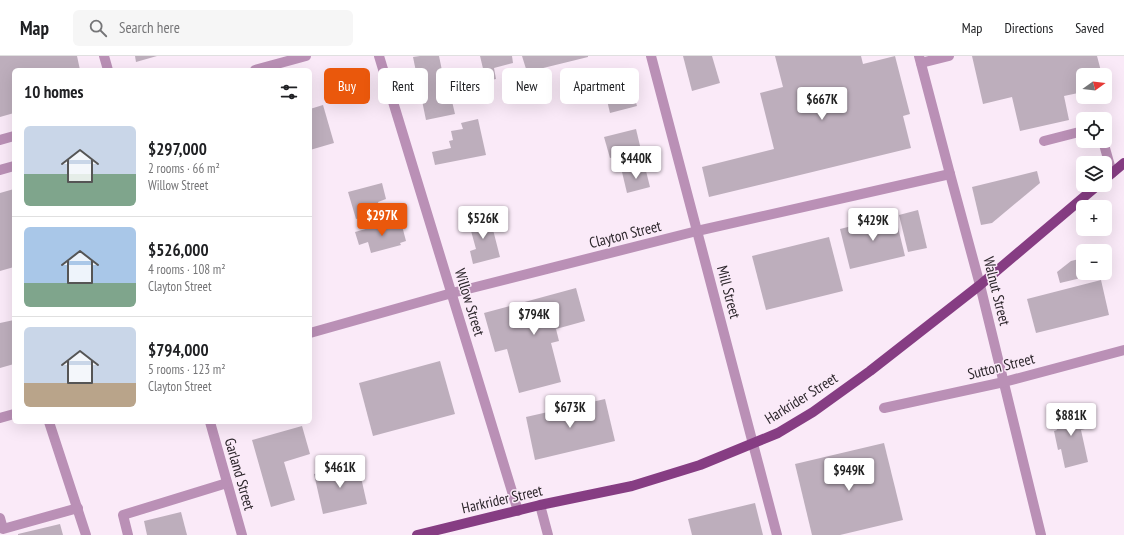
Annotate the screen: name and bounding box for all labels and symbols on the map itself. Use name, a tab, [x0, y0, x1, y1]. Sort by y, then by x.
north arrow	[1076, 68, 1112, 104]
pin: $667K	[794, 87, 850, 121]
pin: $440K	[608, 146, 664, 180]
pin: $297K	[354, 203, 410, 237]
pin: $526K	[455, 206, 511, 240]
pin: $429K	[845, 208, 901, 242]
street label: Clayton Street	[587, 216, 663, 252]
street label: Walnut Street	[979, 254, 1015, 328]
street label: Mill Street	[713, 263, 745, 321]
street label: Willow Street	[451, 266, 489, 338]
pin: $794K	[506, 302, 562, 336]
street label: Sutton Street	[966, 349, 1036, 383]
street label: Harkrider Street	[761, 368, 841, 428]
pin: $673K	[542, 395, 598, 429]
pin: $881K	[1043, 403, 1099, 437]
street label: Garland Street	[221, 436, 259, 512]
pin: $461K	[312, 455, 368, 489]
pin: $949K	[821, 458, 877, 492]
street label: Harkrider Street	[460, 480, 544, 518]

